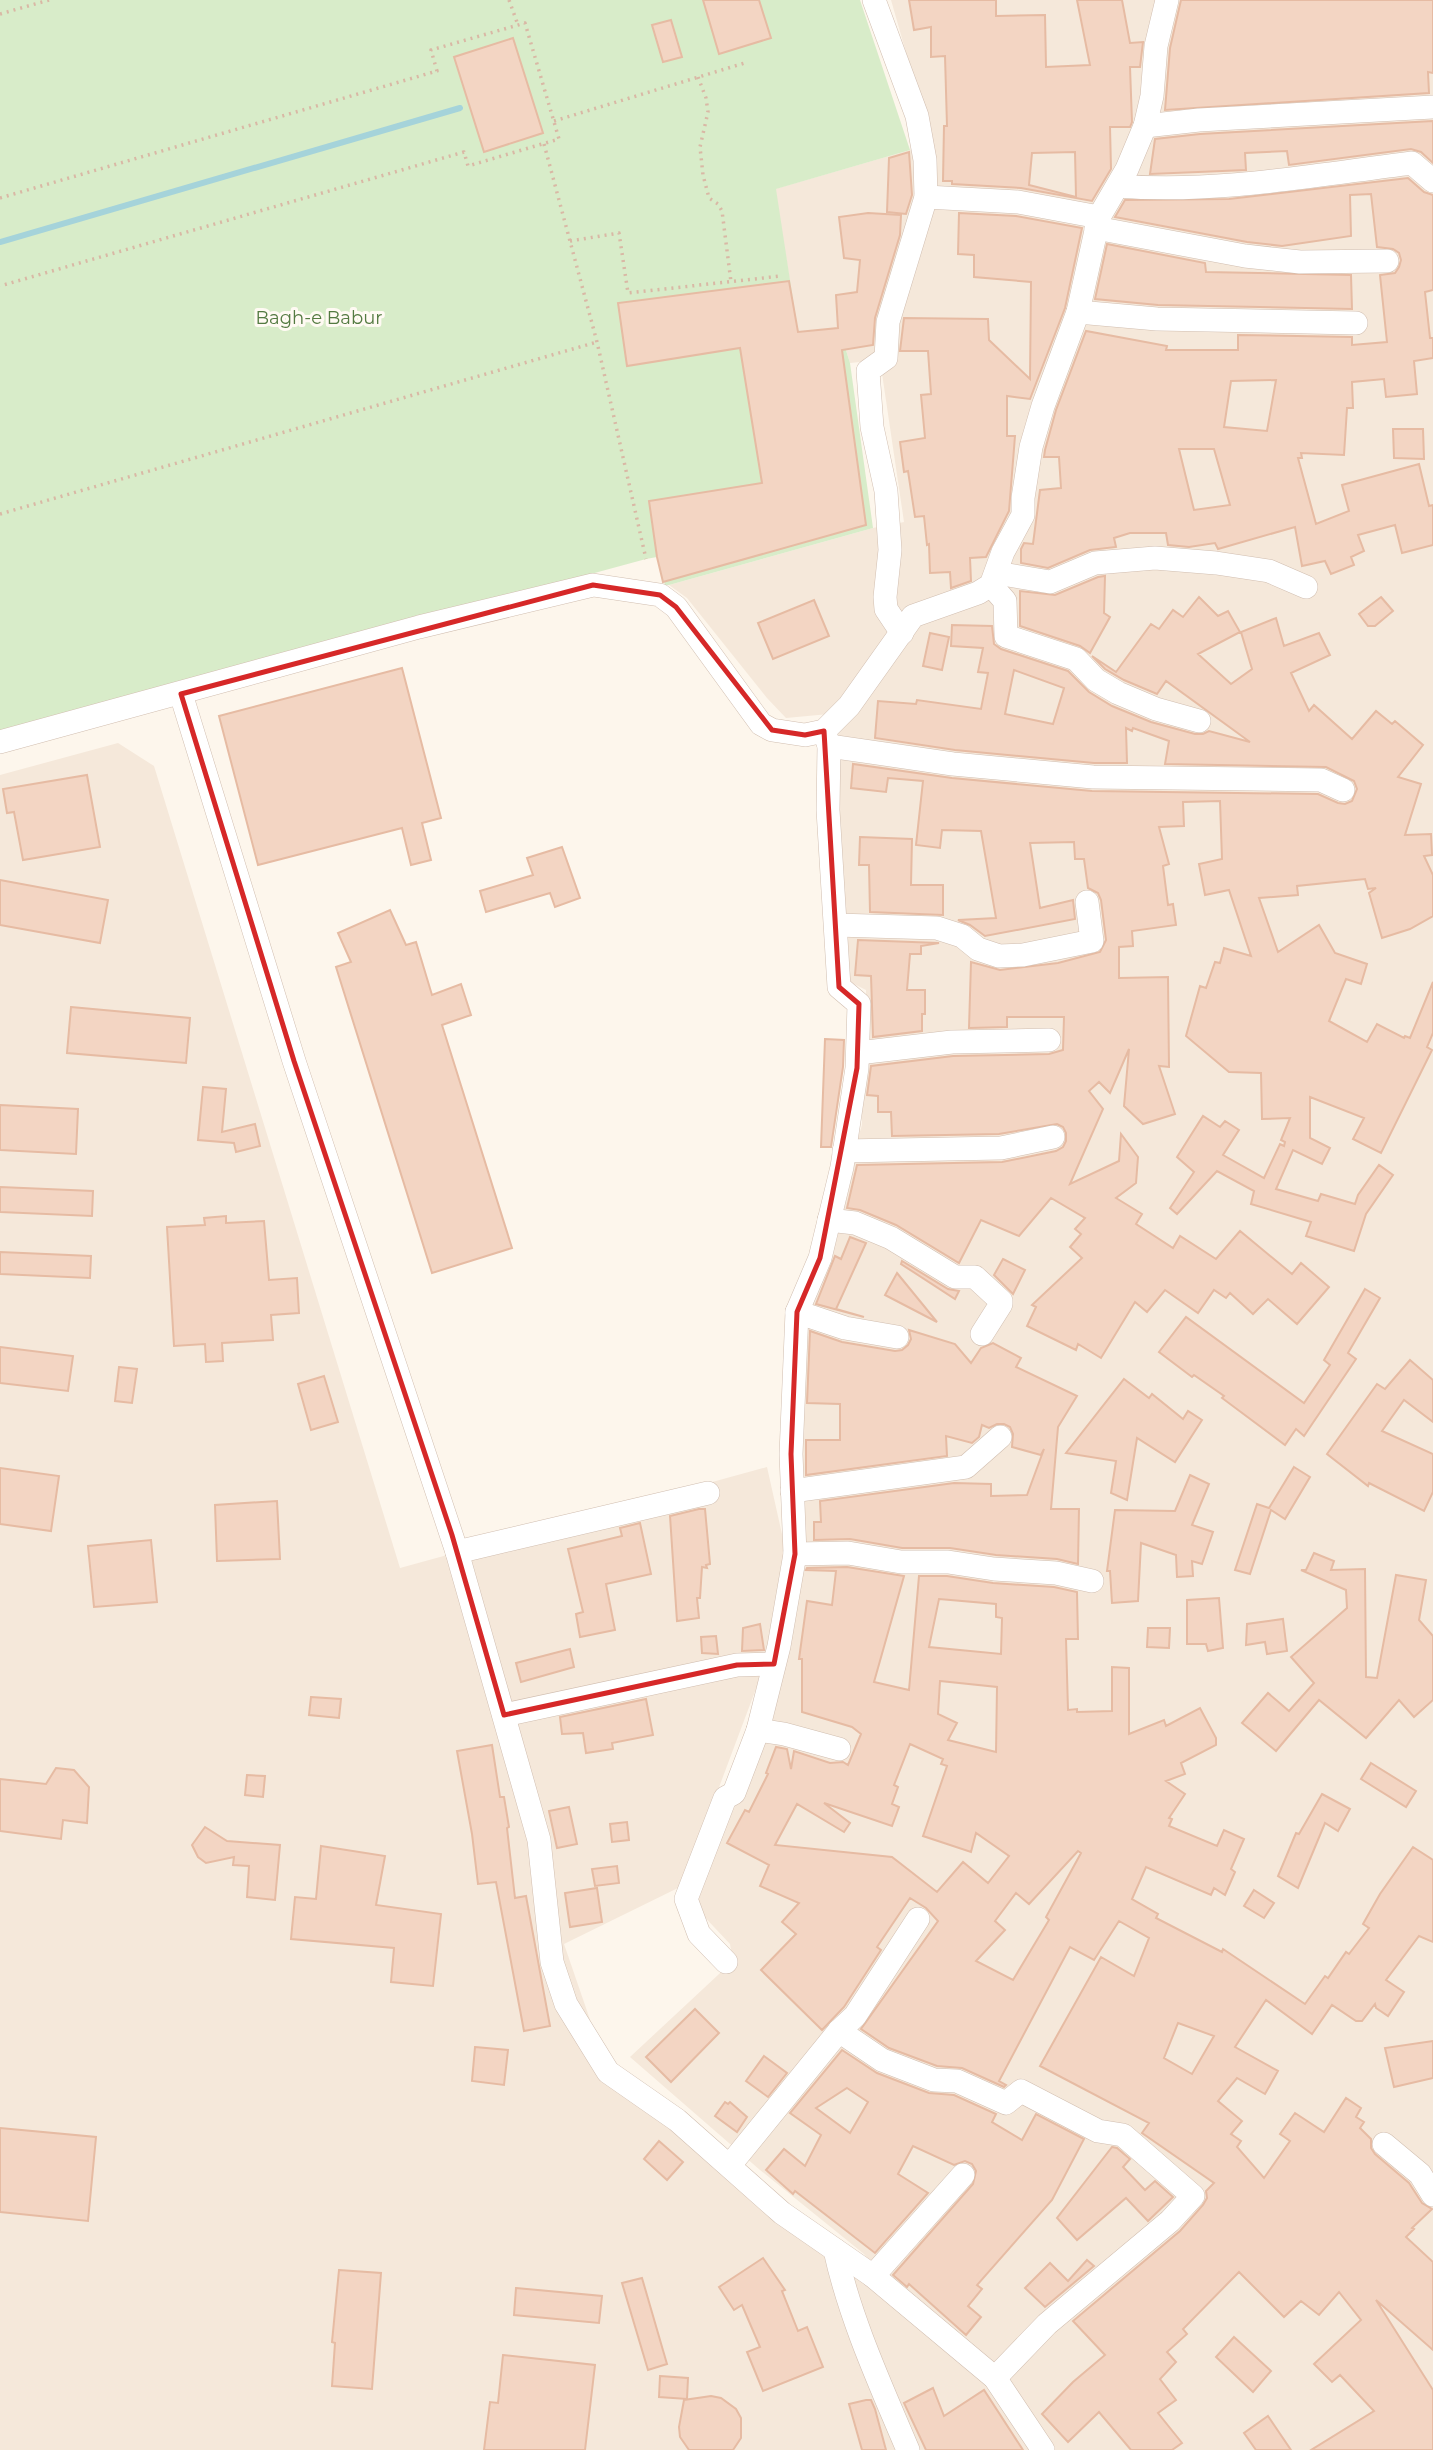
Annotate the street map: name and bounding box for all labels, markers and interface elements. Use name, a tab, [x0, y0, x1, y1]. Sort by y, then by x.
park label: Bagh-e Babur	[255, 307, 383, 329]

